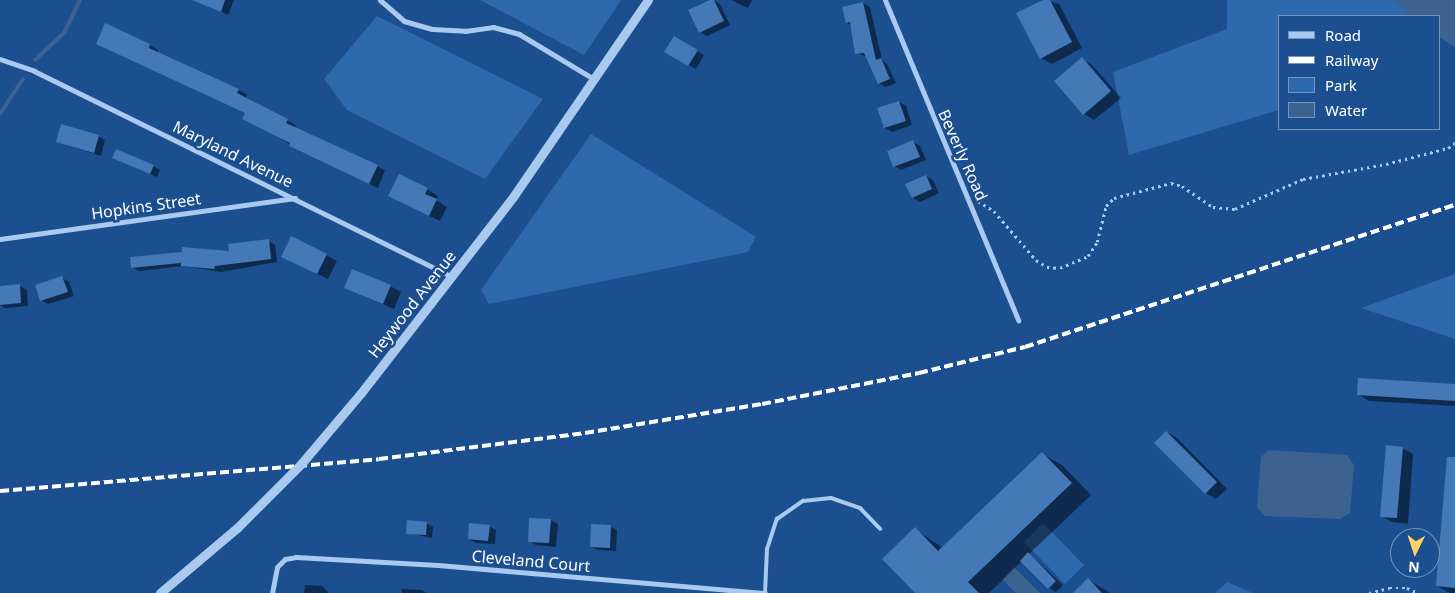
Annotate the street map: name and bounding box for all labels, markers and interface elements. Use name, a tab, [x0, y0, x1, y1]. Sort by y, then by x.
legend	[1278, 15, 1440, 130]
text: Road	[1325, 25, 1361, 45]
text: Railway	[1325, 50, 1378, 70]
text: Park	[1325, 75, 1357, 95]
text: Water	[1325, 100, 1367, 120]
street label: Beverly Road	[934, 106, 992, 204]
street label: Maryland Avenue	[170, 117, 296, 191]
street label: Hopkins Street	[90, 189, 202, 223]
street label: Heywood Avenue	[364, 247, 460, 361]
north arrow	[1390, 528, 1440, 578]
street label: Cleveland Court	[471, 546, 591, 576]
text: N	[1408, 558, 1420, 577]

